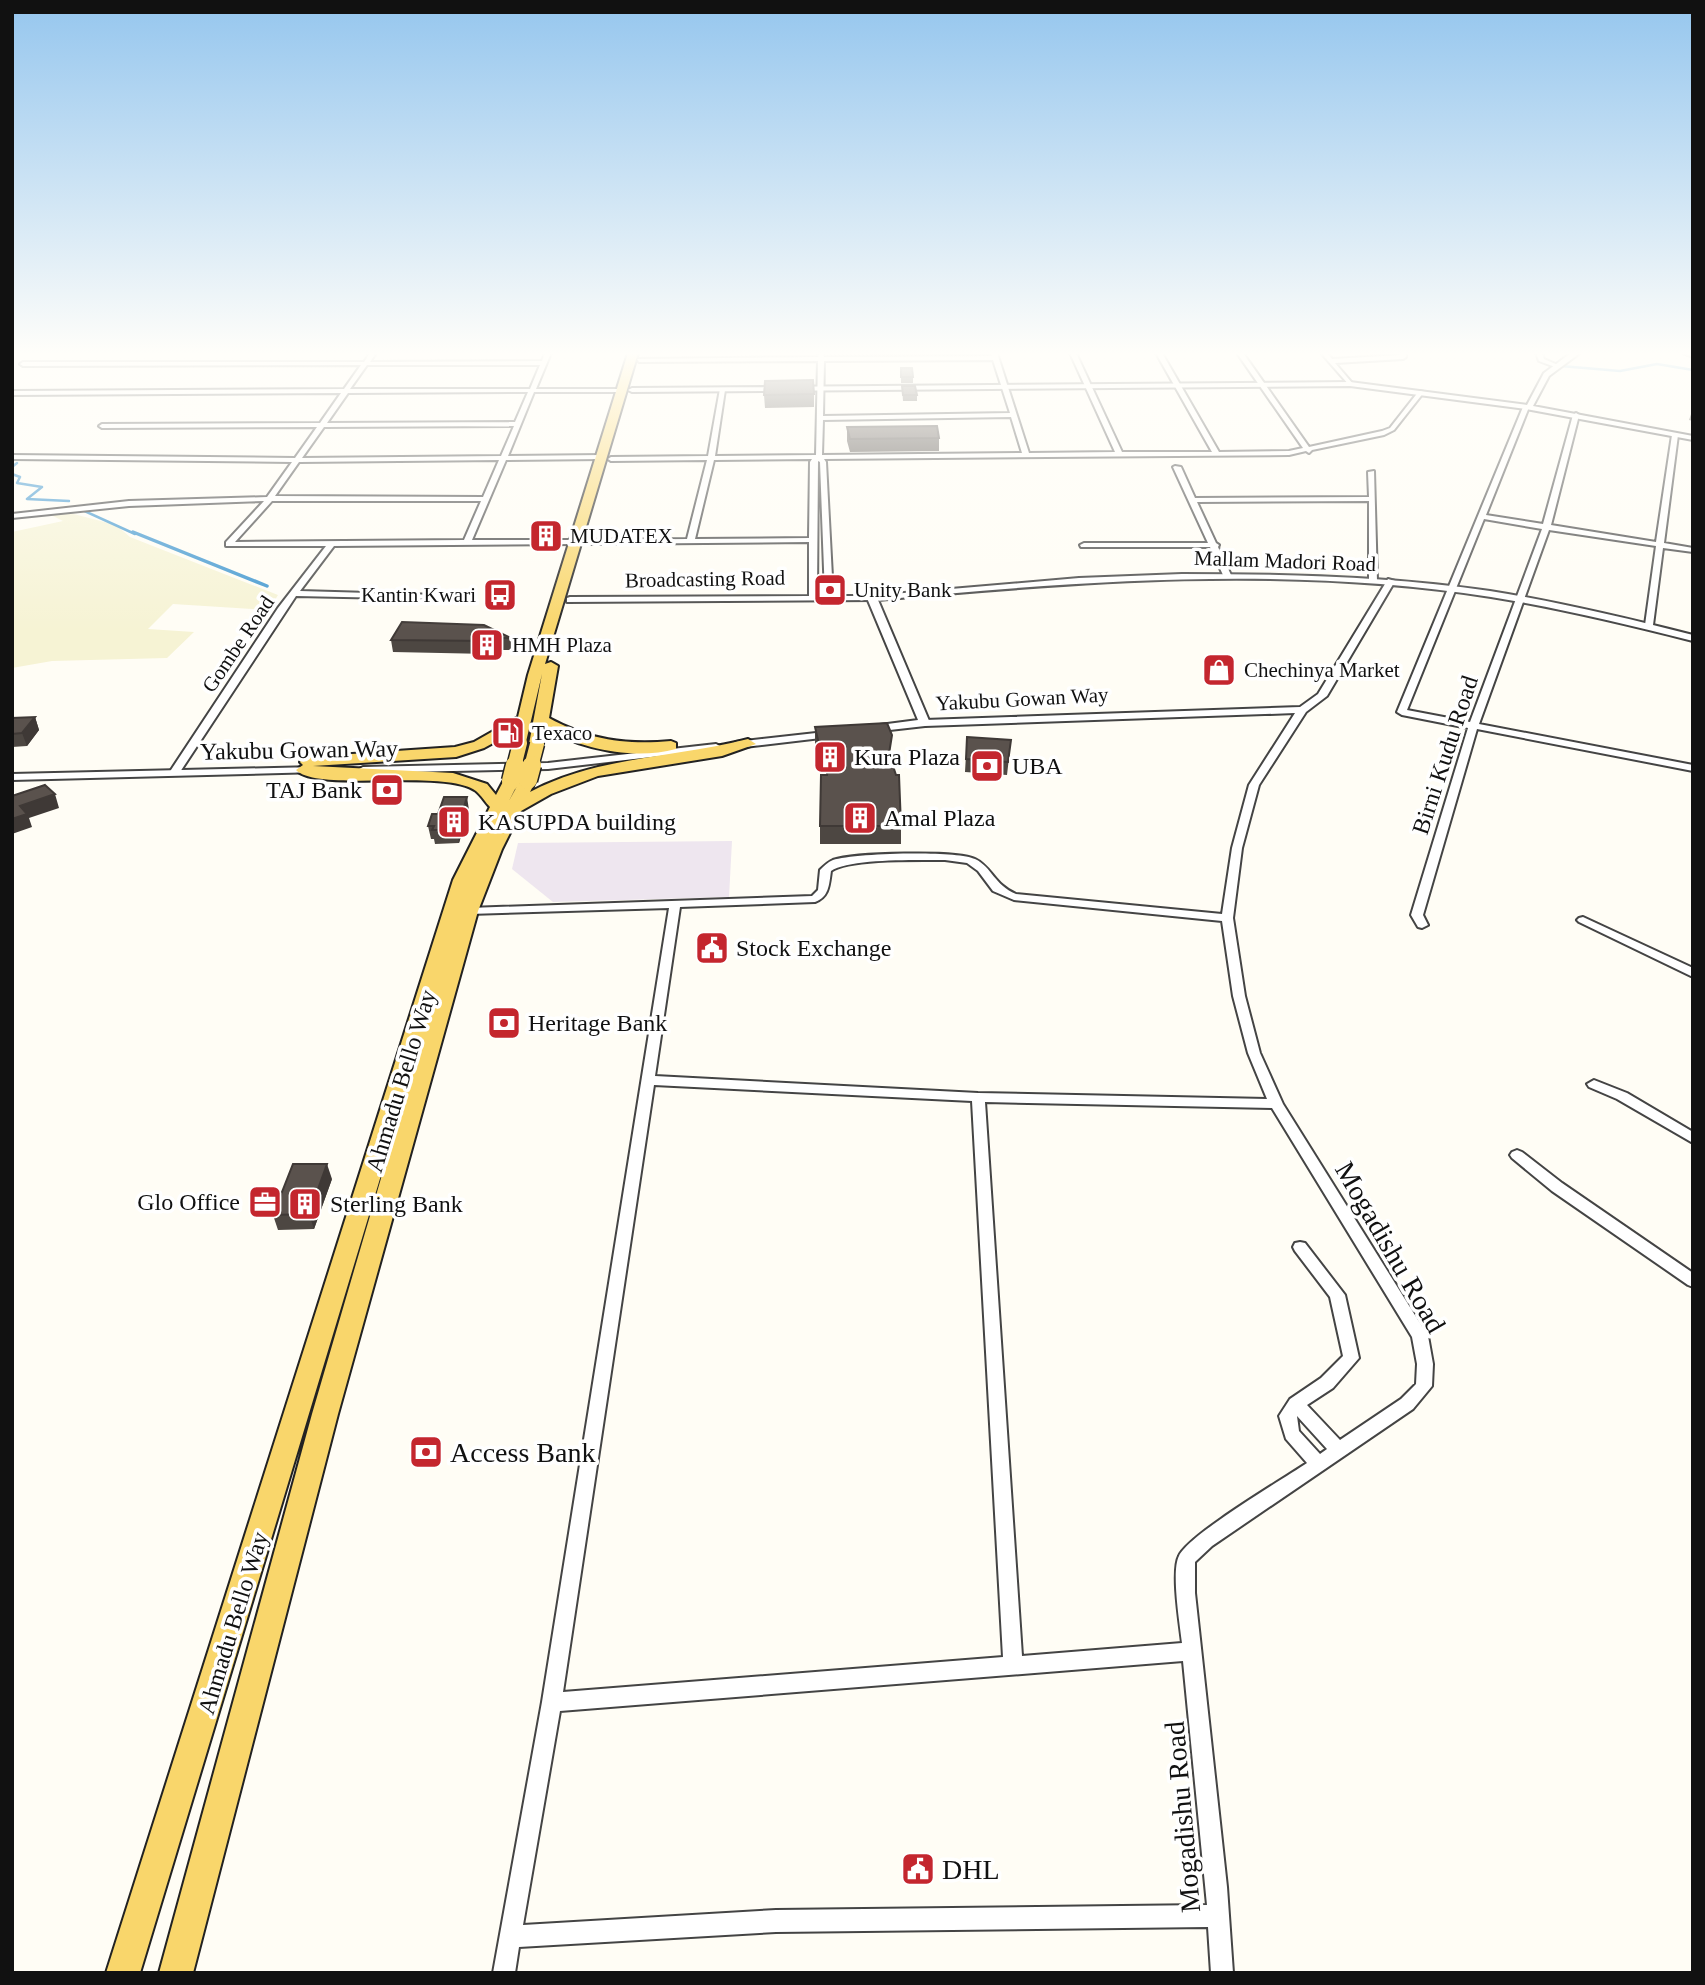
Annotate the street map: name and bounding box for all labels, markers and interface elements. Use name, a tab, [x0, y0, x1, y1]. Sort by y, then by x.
building icon: MUDATEX	[527, 517, 565, 555]
place label: MUDATEX	[570, 524, 673, 548]
street label: Mallam Madori Road	[1194, 546, 1377, 576]
street label: Broadcasting Road	[625, 566, 786, 592]
bank icon: Unity Bank	[811, 571, 849, 609]
bus stop icon: Kantin Kwari	[481, 576, 519, 614]
place label: Unity Bank	[854, 578, 952, 602]
place label: Kantin Kwari	[361, 583, 476, 607]
street label: Gombe Road	[197, 591, 279, 697]
building icon: HMH Plaza	[468, 626, 506, 664]
place label: HMH Plaza	[512, 633, 612, 657]
shop icon: Chechinya Market	[1200, 651, 1238, 689]
place label: Chechinya Market	[1244, 658, 1400, 682]
street label: Birni Kudu Road	[1407, 672, 1483, 838]
street label: Yakubu Gowan Way	[935, 682, 1110, 716]
fuel station icon: Texaco	[489, 714, 527, 752]
place label: Texaco	[532, 721, 592, 745]
street label: Yakubu Gowan Way	[200, 735, 398, 765]
building icon: Kura Plaza	[811, 738, 849, 776]
place label: Kura Plaza	[854, 744, 960, 770]
bank icon: UBA	[968, 747, 1006, 785]
place label: UBA	[1012, 753, 1063, 779]
bank icon: TAJ Bank	[368, 771, 406, 809]
place label: TAJ Bank	[266, 777, 362, 803]
building icon: Amal Plaza	[841, 799, 879, 837]
building icon: KASUPDA building	[435, 803, 473, 841]
place label: Amal Plaza	[884, 805, 996, 831]
place label: KASUPDA building	[478, 809, 676, 835]
public building icon: Stock Exchange	[693, 929, 731, 967]
place label: Stock Exchange	[736, 935, 891, 961]
street label: Ahmadu Bello Way	[361, 987, 441, 1175]
bank icon: Heritage Bank	[485, 1004, 523, 1042]
place label: Heritage Bank	[528, 1010, 667, 1036]
street label: Mogadishu Road	[1329, 1156, 1452, 1338]
office icon: Glo Office	[246, 1183, 284, 1221]
building icon: Sterling Bank	[286, 1185, 324, 1223]
place label: Glo Office	[137, 1189, 240, 1215]
place label: Sterling Bank	[330, 1191, 463, 1217]
bank icon: Access Bank	[407, 1433, 445, 1471]
place label: Access Bank	[450, 1437, 595, 1468]
street label: Ahmadu Bello Way	[193, 1529, 273, 1717]
street label: Mogadishu Road	[1159, 1720, 1206, 1914]
public building icon: DHL	[899, 1850, 937, 1888]
place label: DHL	[942, 1854, 1000, 1885]

